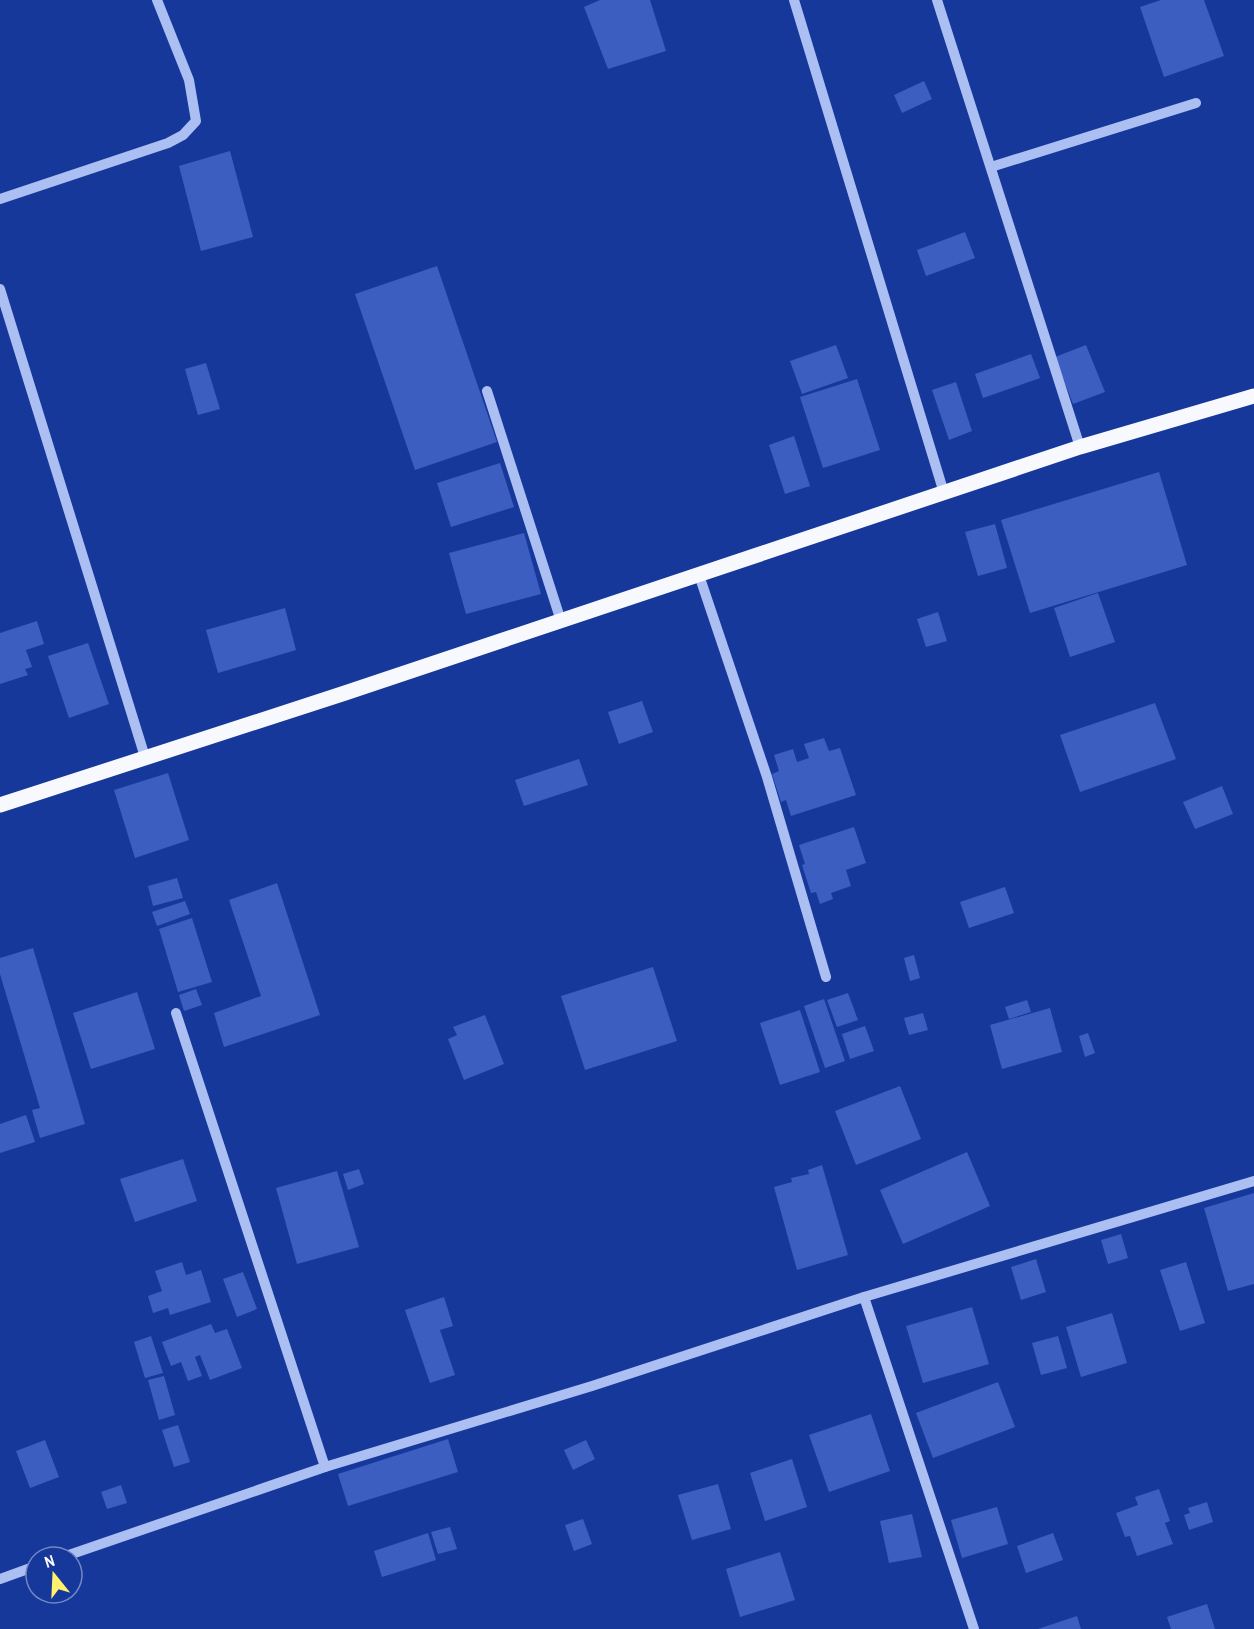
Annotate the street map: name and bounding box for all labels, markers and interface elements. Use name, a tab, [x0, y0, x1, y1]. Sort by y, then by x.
north arrow	[24, 1545, 84, 1605]
text: N	[41, 1549, 57, 1573]

